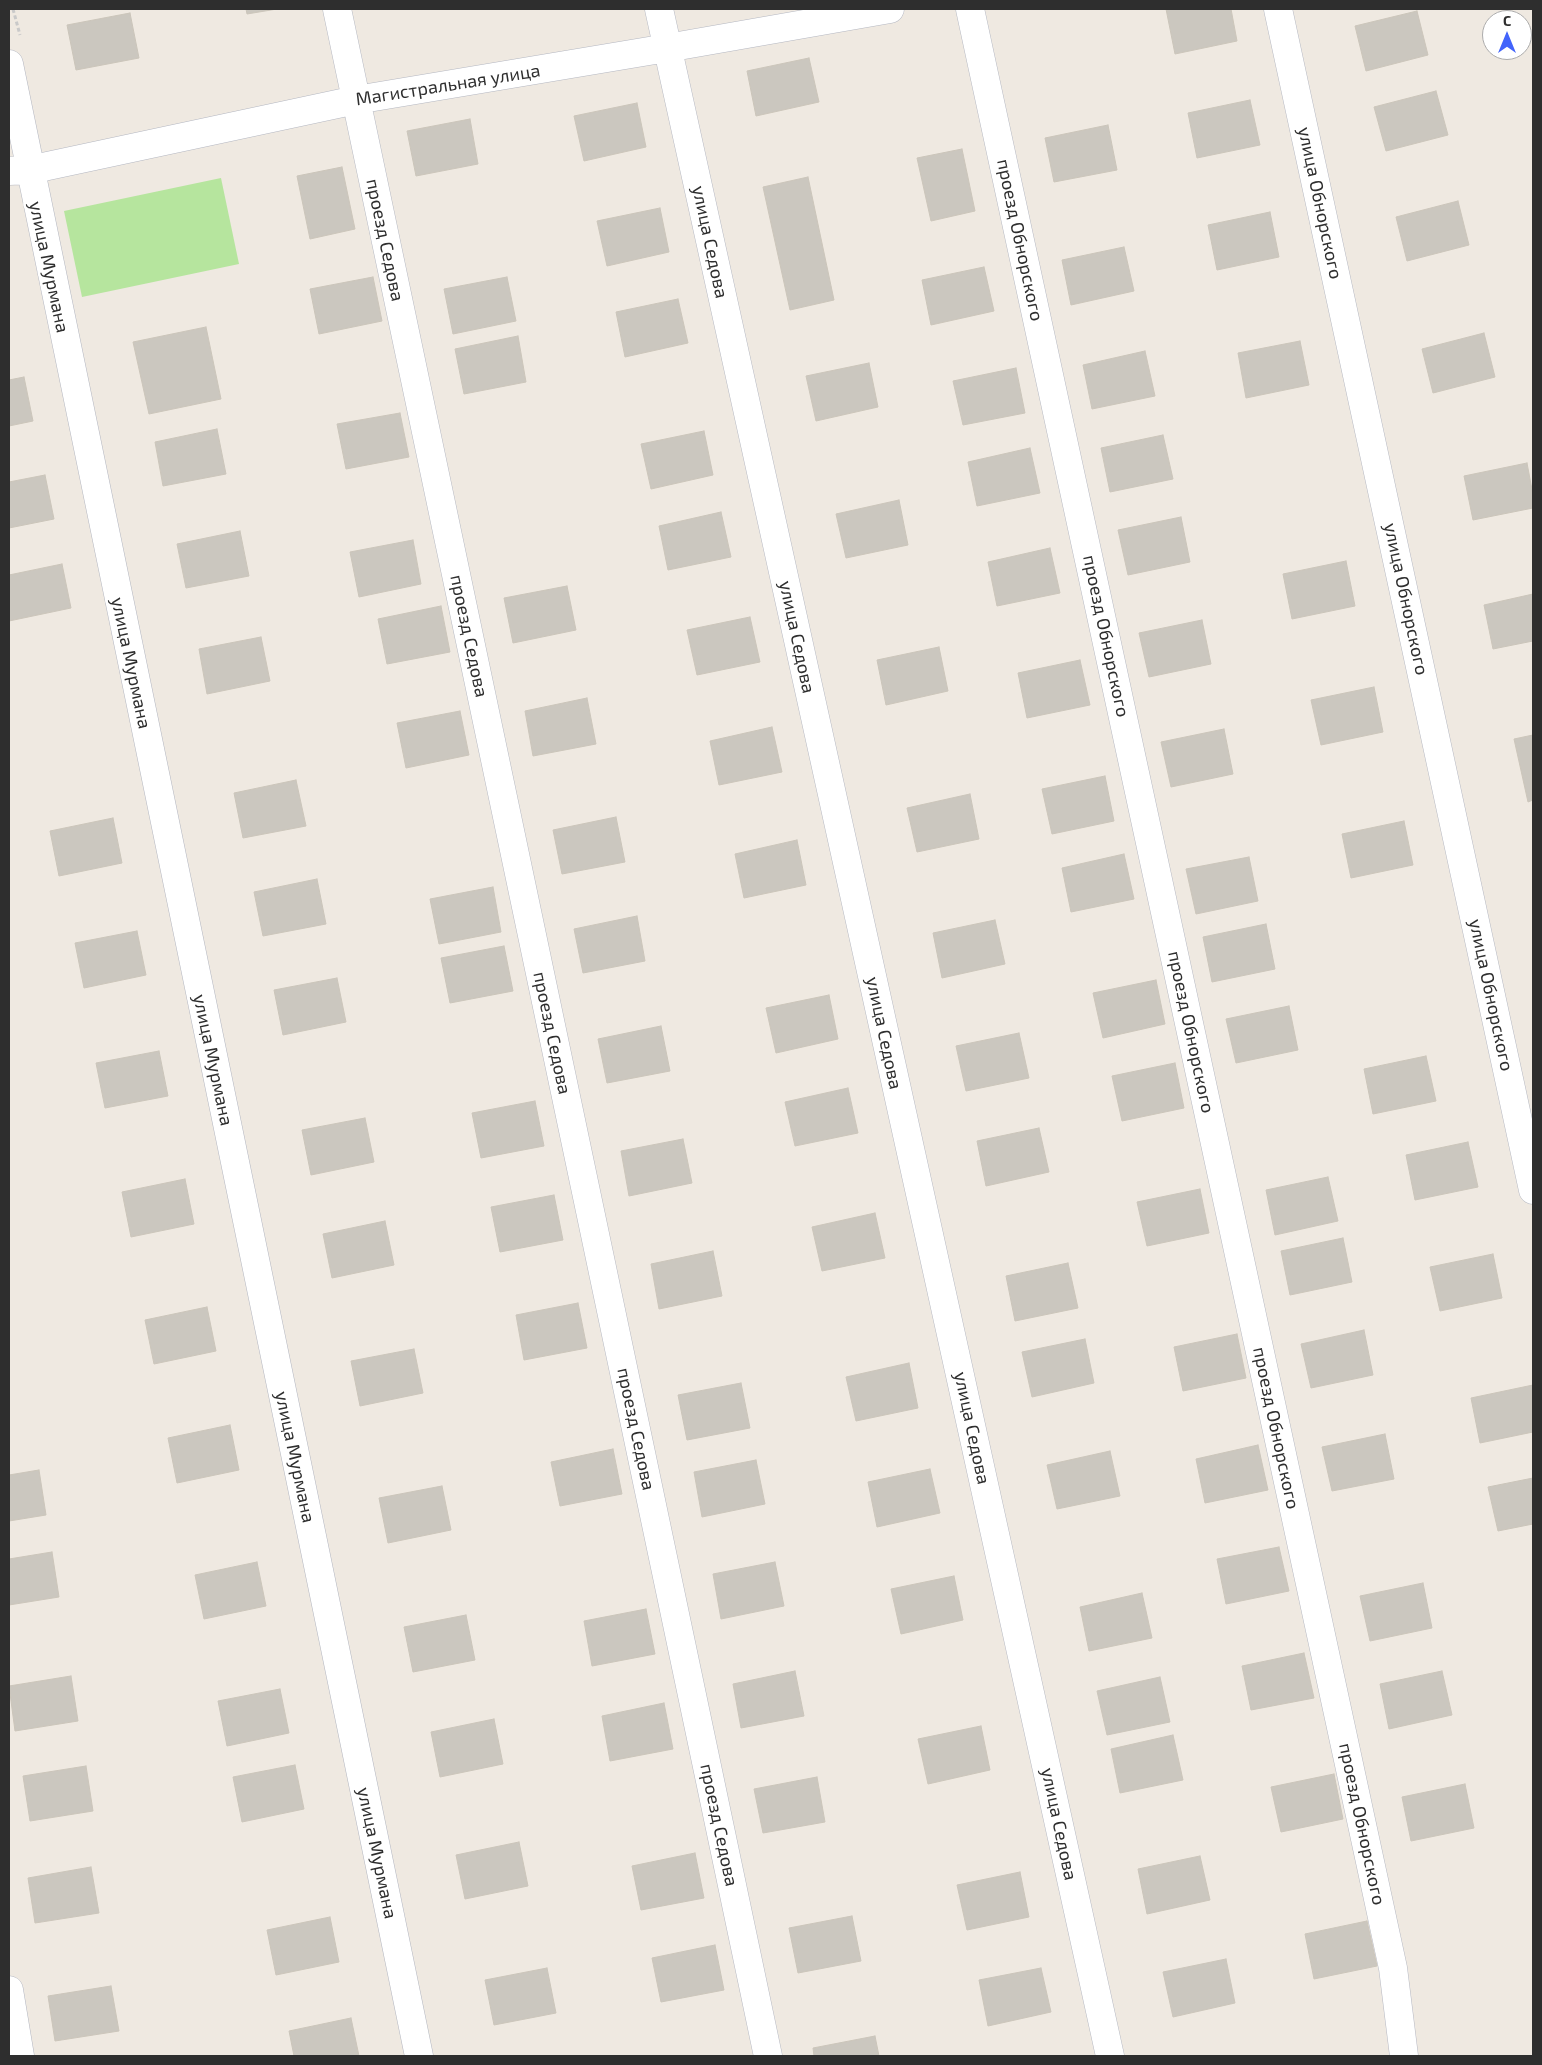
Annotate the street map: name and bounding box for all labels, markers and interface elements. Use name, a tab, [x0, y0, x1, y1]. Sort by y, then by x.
north arrow	[1482, 10, 1532, 60]
text: С	[1503, 12, 1511, 29]
street label: Магистральная улица	[354, 60, 542, 110]
street label: улица Обнорского	[1293, 125, 1347, 281]
street label: проезд Обнорского	[992, 157, 1048, 323]
street label: проезд Седова	[361, 177, 409, 303]
street label: улица Седова	[688, 184, 732, 300]
street label: улица Мурмана	[25, 199, 73, 335]
street label: улица Обнорского	[1379, 521, 1433, 677]
street label: проезд Обнорского	[1078, 553, 1134, 719]
street label: проезд Седова	[445, 573, 493, 699]
street label: улица Седова	[775, 579, 819, 695]
street label: улица Мурмана	[107, 595, 155, 731]
street label: улица Обнорского	[1464, 917, 1518, 1073]
street label: проезд Обнорского	[1163, 949, 1219, 1115]
street label: проезд Седова	[528, 970, 576, 1096]
street label: улица Седова	[862, 975, 906, 1091]
street label: улица Мурмана	[189, 992, 237, 1128]
street label: проезд Обнорского	[1248, 1345, 1304, 1511]
street label: проезд Седова	[612, 1366, 660, 1492]
street label: улица Седова	[950, 1370, 994, 1486]
street label: улица Мурмана	[271, 1389, 319, 1525]
street label: проезд Обнорского	[1334, 1741, 1390, 1907]
street label: проезд Седова	[695, 1762, 743, 1888]
street label: улица Седова	[1037, 1766, 1081, 1882]
street label: улица Мурмана	[353, 1785, 401, 1921]

